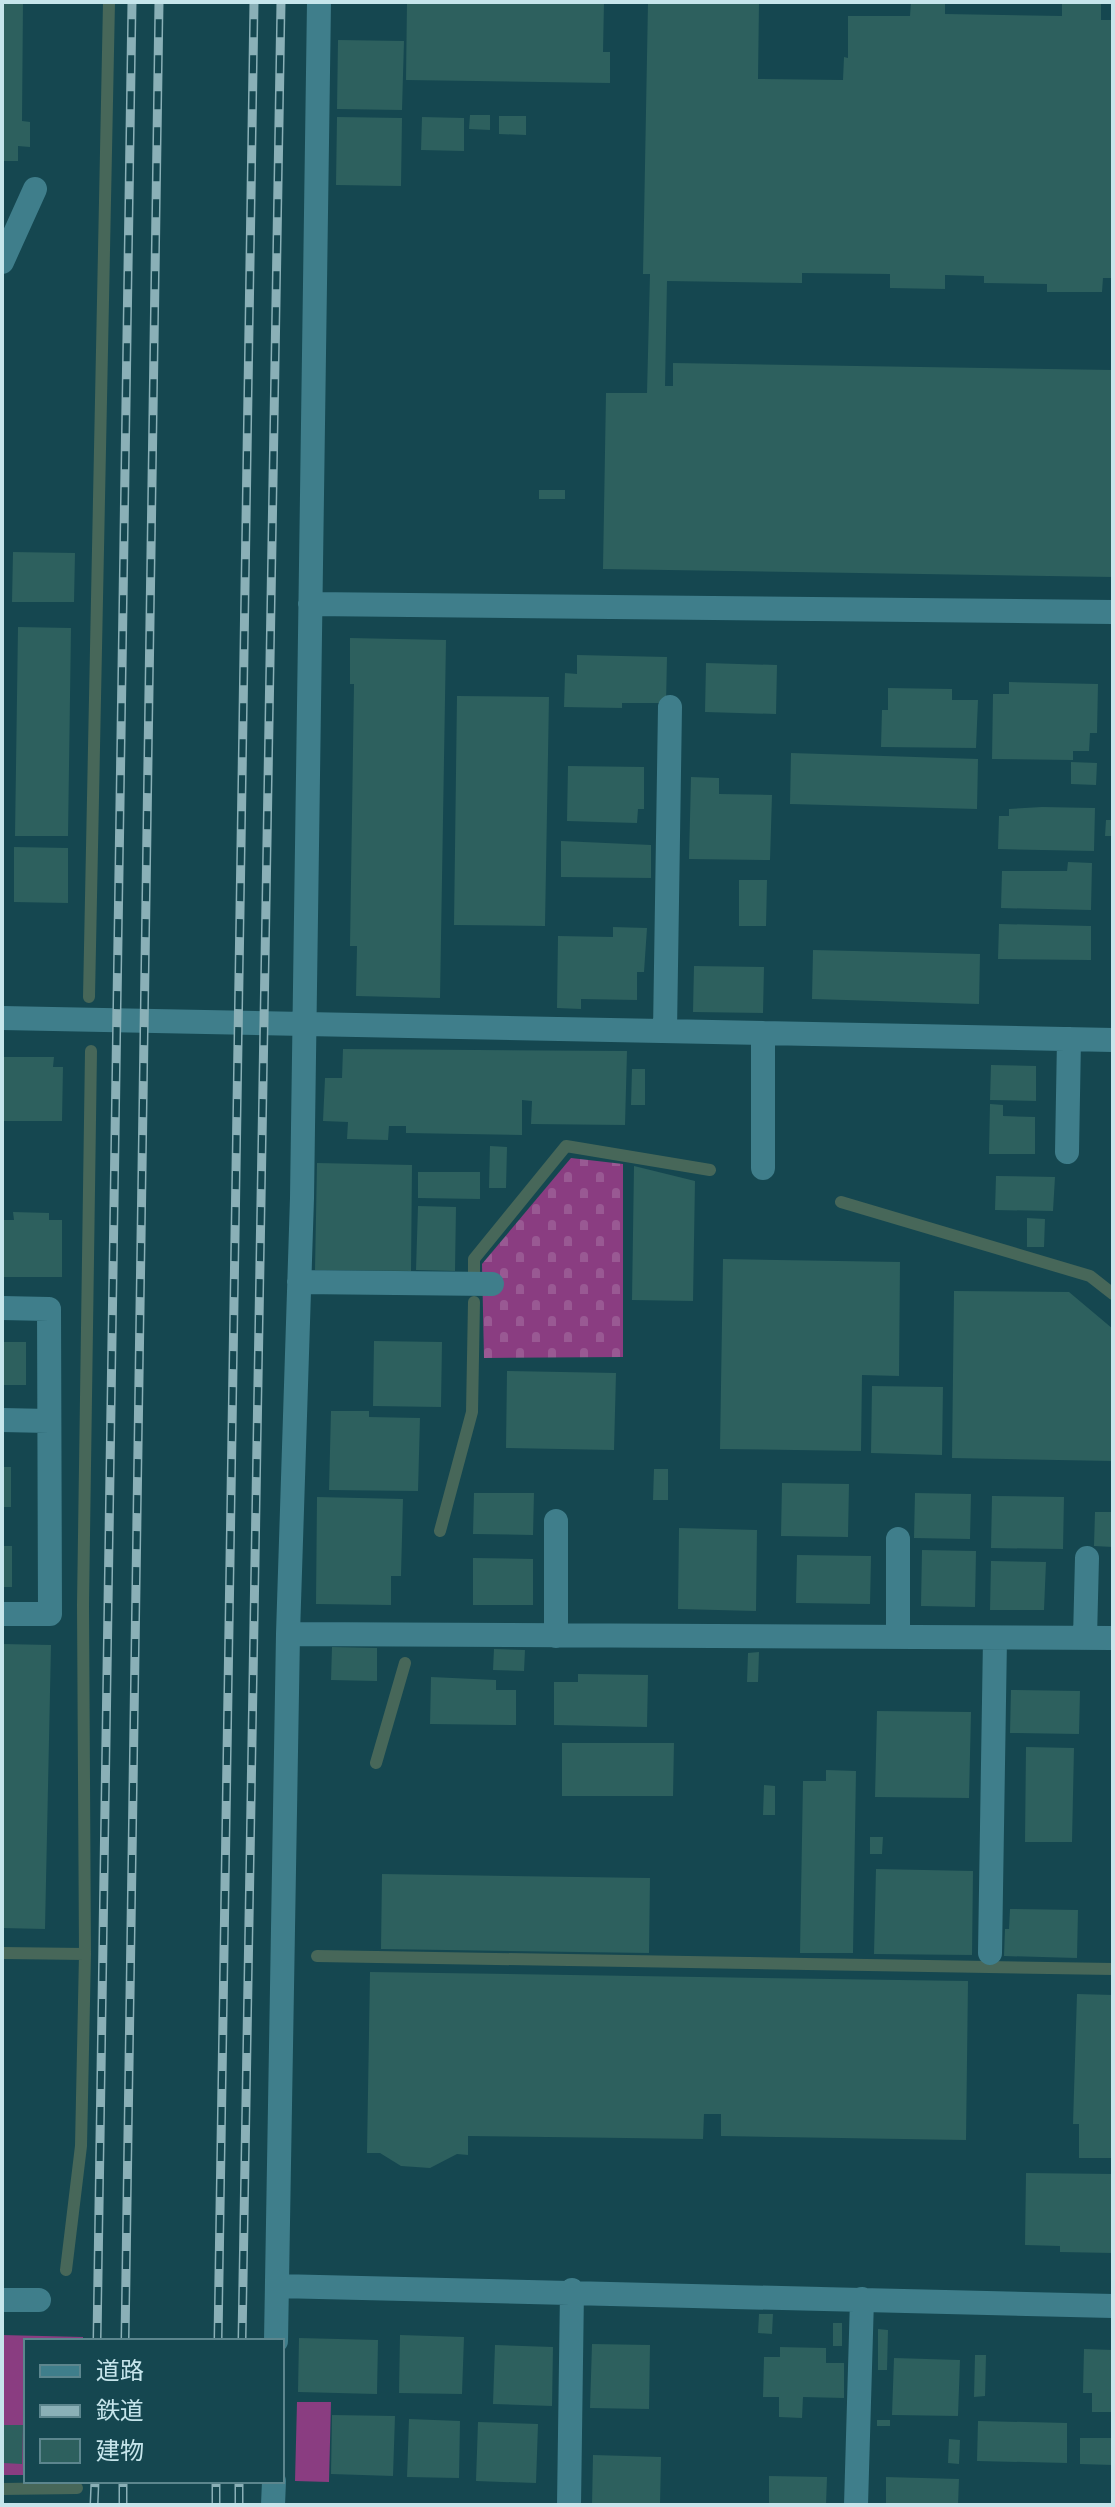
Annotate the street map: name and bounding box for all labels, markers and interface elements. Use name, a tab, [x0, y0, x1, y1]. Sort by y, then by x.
legend	[24, 2339, 284, 2483]
text: 道路	[96, 2354, 144, 2390]
text: 鉄道	[96, 2394, 144, 2430]
text: 建物	[96, 2434, 144, 2470]

